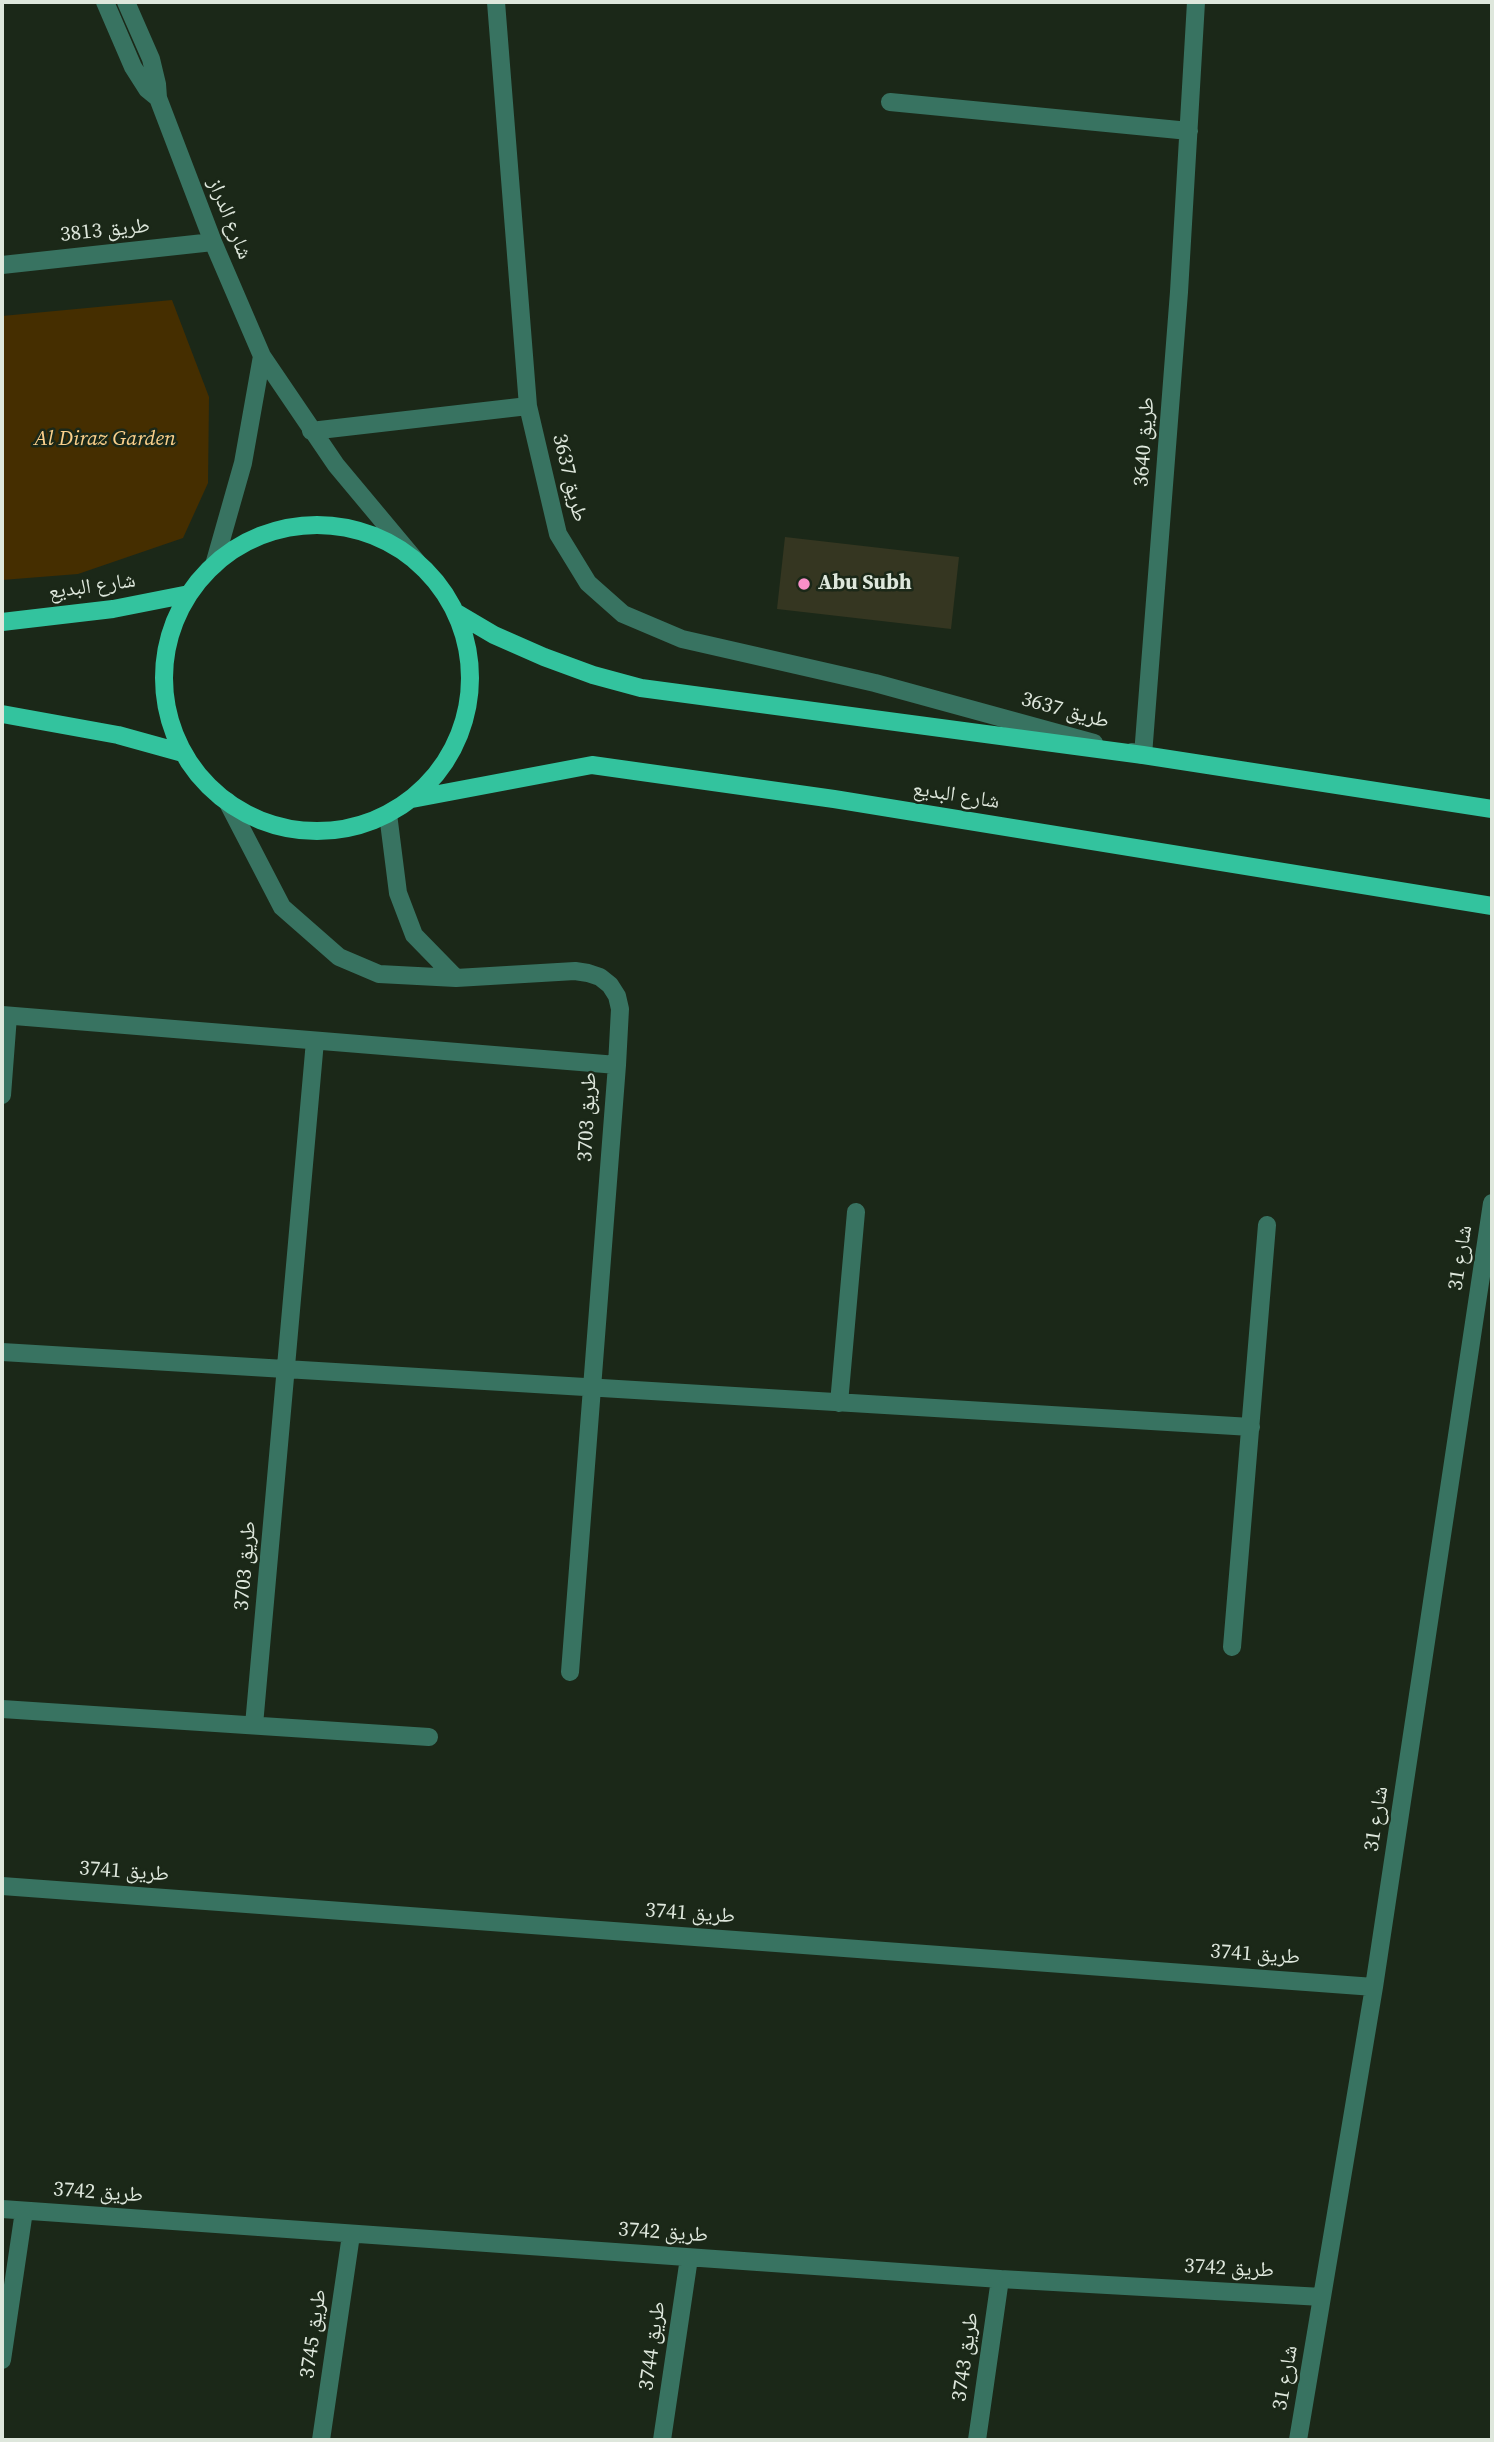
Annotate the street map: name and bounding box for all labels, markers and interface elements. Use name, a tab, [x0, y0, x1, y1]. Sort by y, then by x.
street label: شارع الدراز	[201, 175, 257, 263]
street label: طريق 3813	[59, 214, 151, 248]
street label: طريق 3640	[1129, 396, 1161, 488]
park label: Al Diraz Garden	[34, 427, 176, 453]
street label: طريق 3637	[546, 431, 592, 525]
street label: شارع البديع	[47, 568, 137, 606]
place label: Abu Subh	[818, 571, 912, 597]
marker: Abu Subh	[796, 576, 812, 592]
street label: طريق 3637	[1018, 687, 1112, 735]
street label: شارع البديع	[911, 777, 1001, 815]
street label: طريق 3703	[573, 1071, 603, 1163]
street label: شارع 31	[1443, 1224, 1479, 1292]
street label: طريق 3703	[230, 1520, 262, 1612]
street label: شارع 31	[1359, 1785, 1395, 1853]
street label: طريق 3741	[78, 1856, 170, 1888]
street label: طريق 3741	[644, 1898, 736, 1930]
street label: طريق 3741	[1209, 1939, 1301, 1971]
street label: طريق 3742	[52, 2177, 144, 2209]
street label: طريق 3742	[617, 2217, 709, 2249]
street label: طريق 3742	[1183, 2254, 1275, 2284]
street label: طريق 3745	[295, 2288, 333, 2380]
street label: طريق 3744	[634, 2300, 672, 2392]
street label: طريق 3743	[947, 2311, 985, 2403]
street label: شارع 31	[1268, 2343, 1304, 2413]

